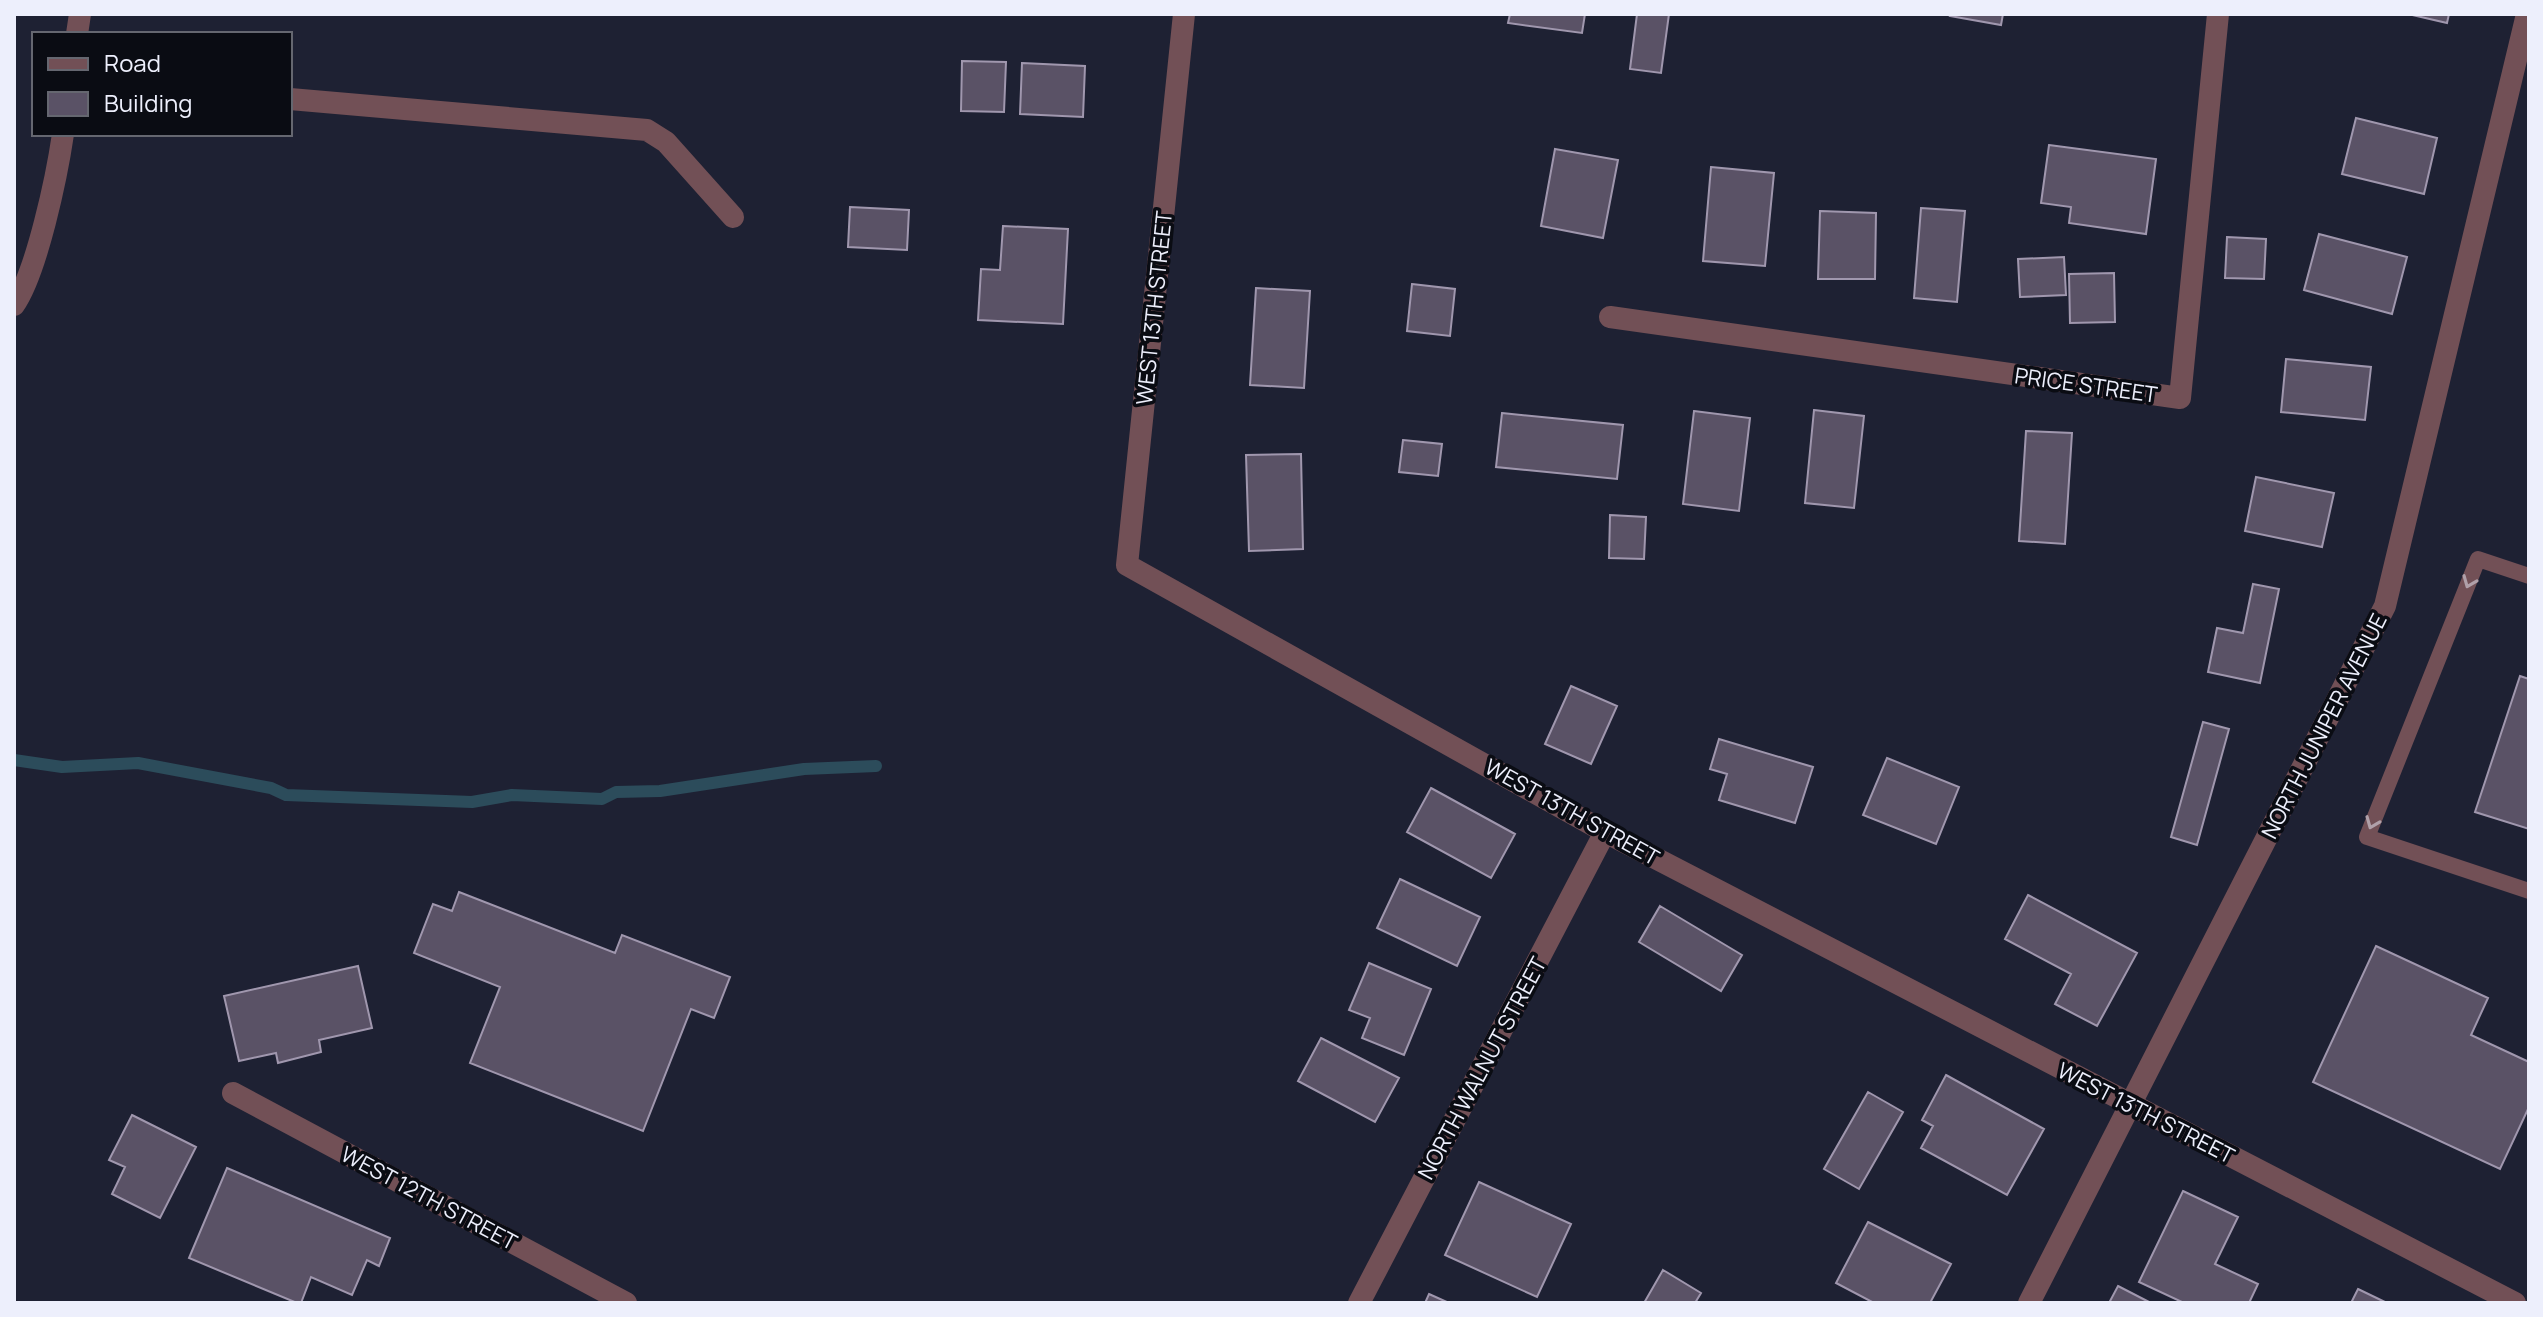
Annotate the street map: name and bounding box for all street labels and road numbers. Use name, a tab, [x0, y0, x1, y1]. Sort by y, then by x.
street label: WEST 13TH STREET	[1129, 209, 1179, 407]
street label: PRICE STREET	[2013, 360, 2159, 410]
street label: NORTH JUNIPER AVENUE	[2254, 608, 2394, 844]
street label: WEST 13TH STREET	[1479, 752, 1665, 872]
street label: NORTH WALNUT STREET	[1411, 952, 1553, 1184]
street label: WEST 13TH STREET	[2052, 1055, 2240, 1171]
street label: WEST 12TH STREET	[336, 1139, 522, 1257]

